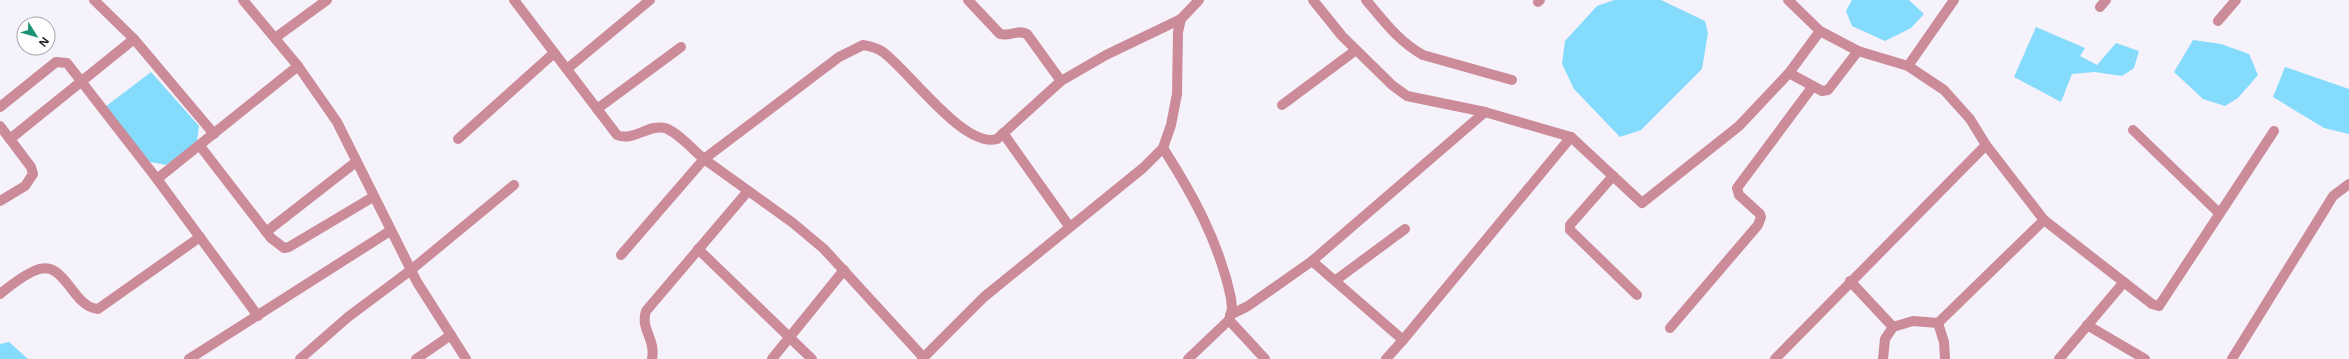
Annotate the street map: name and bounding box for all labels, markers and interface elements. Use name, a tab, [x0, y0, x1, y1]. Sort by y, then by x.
north arrow	[16, 16, 56, 56]
text: N	[36, 34, 53, 50]

